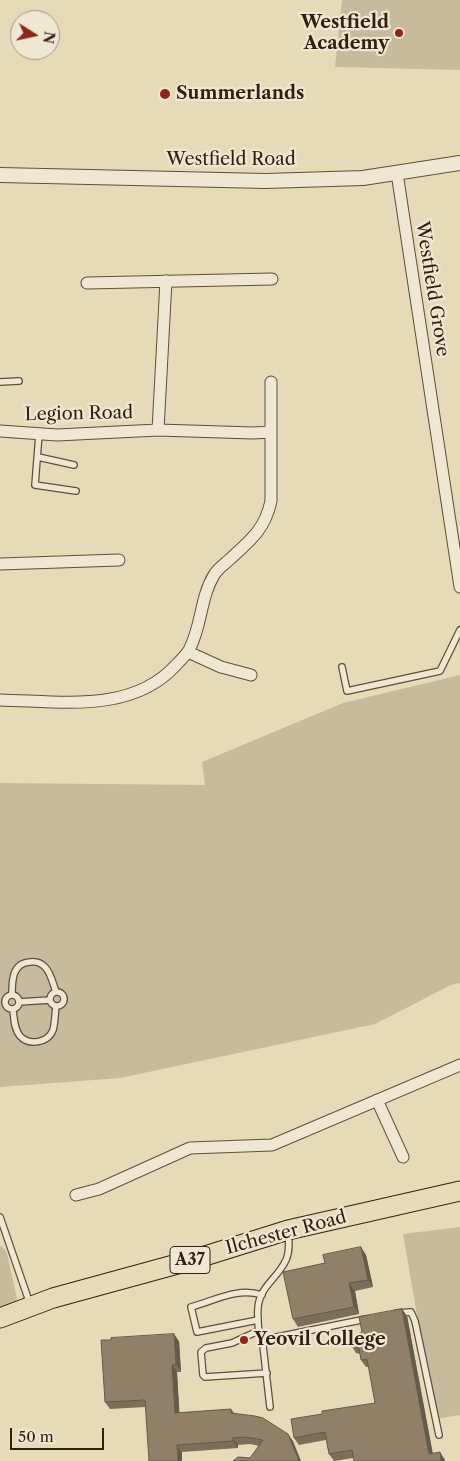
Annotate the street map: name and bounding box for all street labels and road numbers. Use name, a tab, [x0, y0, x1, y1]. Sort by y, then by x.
street label: Westfield Road	[166, 149, 296, 171]
street label: Westfield Grove	[411, 220, 453, 358]
street label: Legion Road	[25, 402, 133, 426]
street label: Ilchester Road	[223, 1207, 349, 1259]
road number: A37	[170, 1246, 210, 1274]

